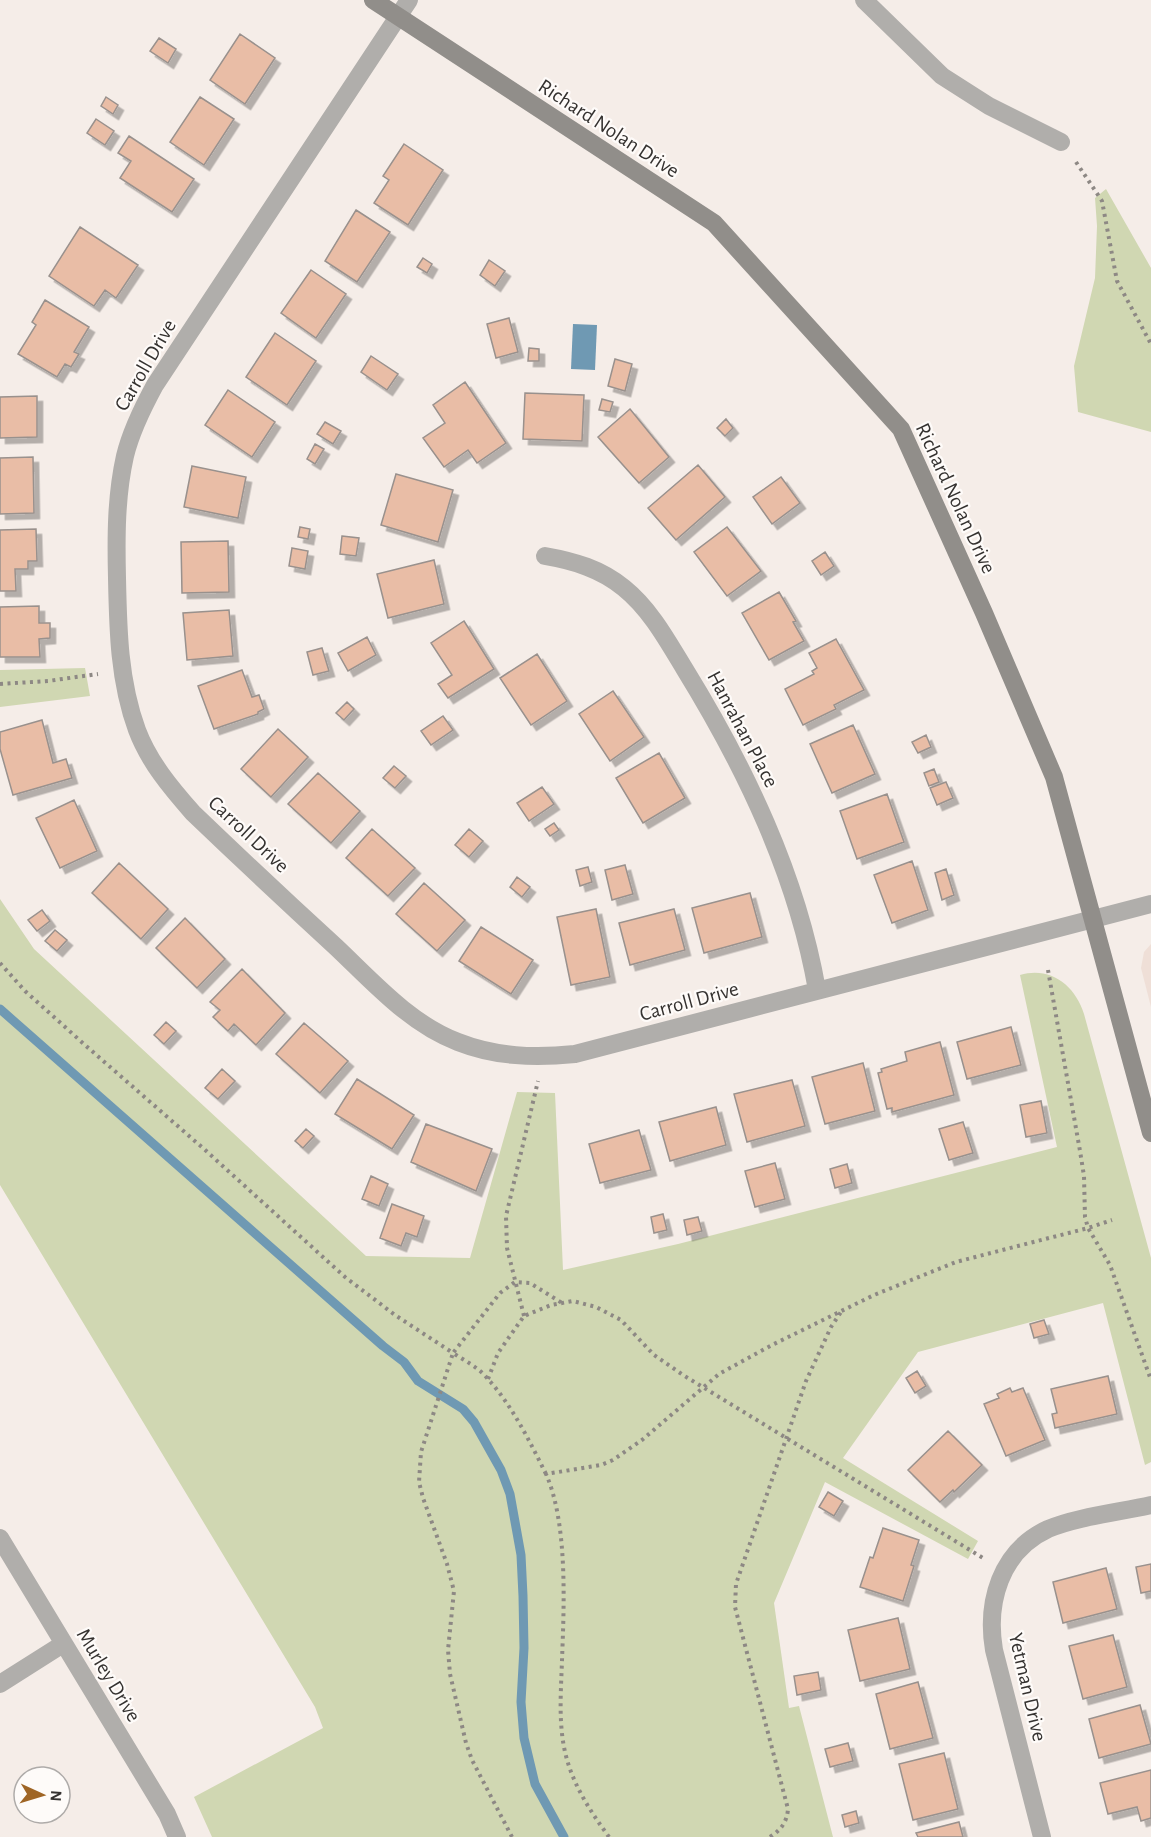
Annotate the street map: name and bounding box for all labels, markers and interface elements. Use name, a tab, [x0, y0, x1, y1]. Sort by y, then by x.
street label: Richard Nolan Drive	[535, 75, 683, 182]
street label: Carroll Drive	[111, 316, 180, 415]
street label: Richard Nolan Drive	[912, 420, 1000, 577]
street label: Hanrahan Place	[703, 668, 782, 791]
street label: Carroll Drive	[204, 792, 293, 877]
street label: Carroll Drive	[637, 978, 741, 1025]
street label: Murley Drive	[73, 1625, 144, 1725]
street label: Yetman Drive	[1005, 1631, 1050, 1743]
north arrow	[12, 1765, 72, 1825]
text: N	[48, 1790, 64, 1802]

